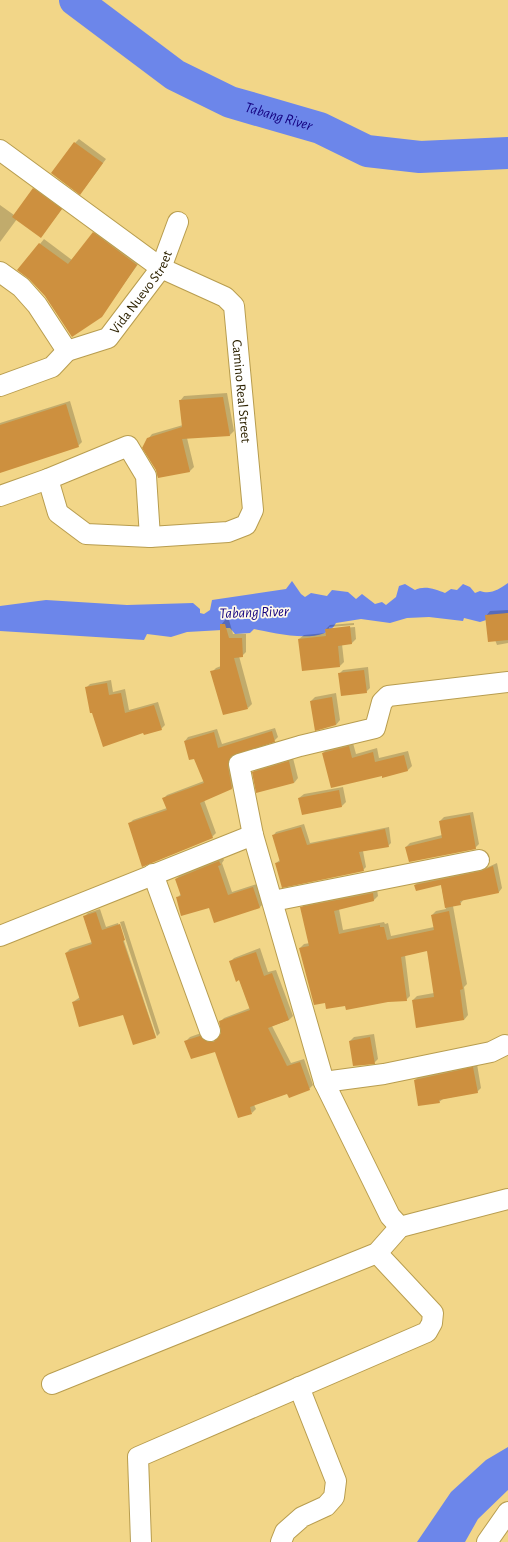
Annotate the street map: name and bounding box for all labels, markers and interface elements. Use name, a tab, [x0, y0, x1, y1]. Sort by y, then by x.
water label: Tabang River	[243, 100, 315, 134]
street label: Vida Nuevo Street	[108, 248, 175, 337]
street label: Camino Real Street	[229, 339, 253, 444]
water label: Tabang River	[219, 604, 290, 621]

